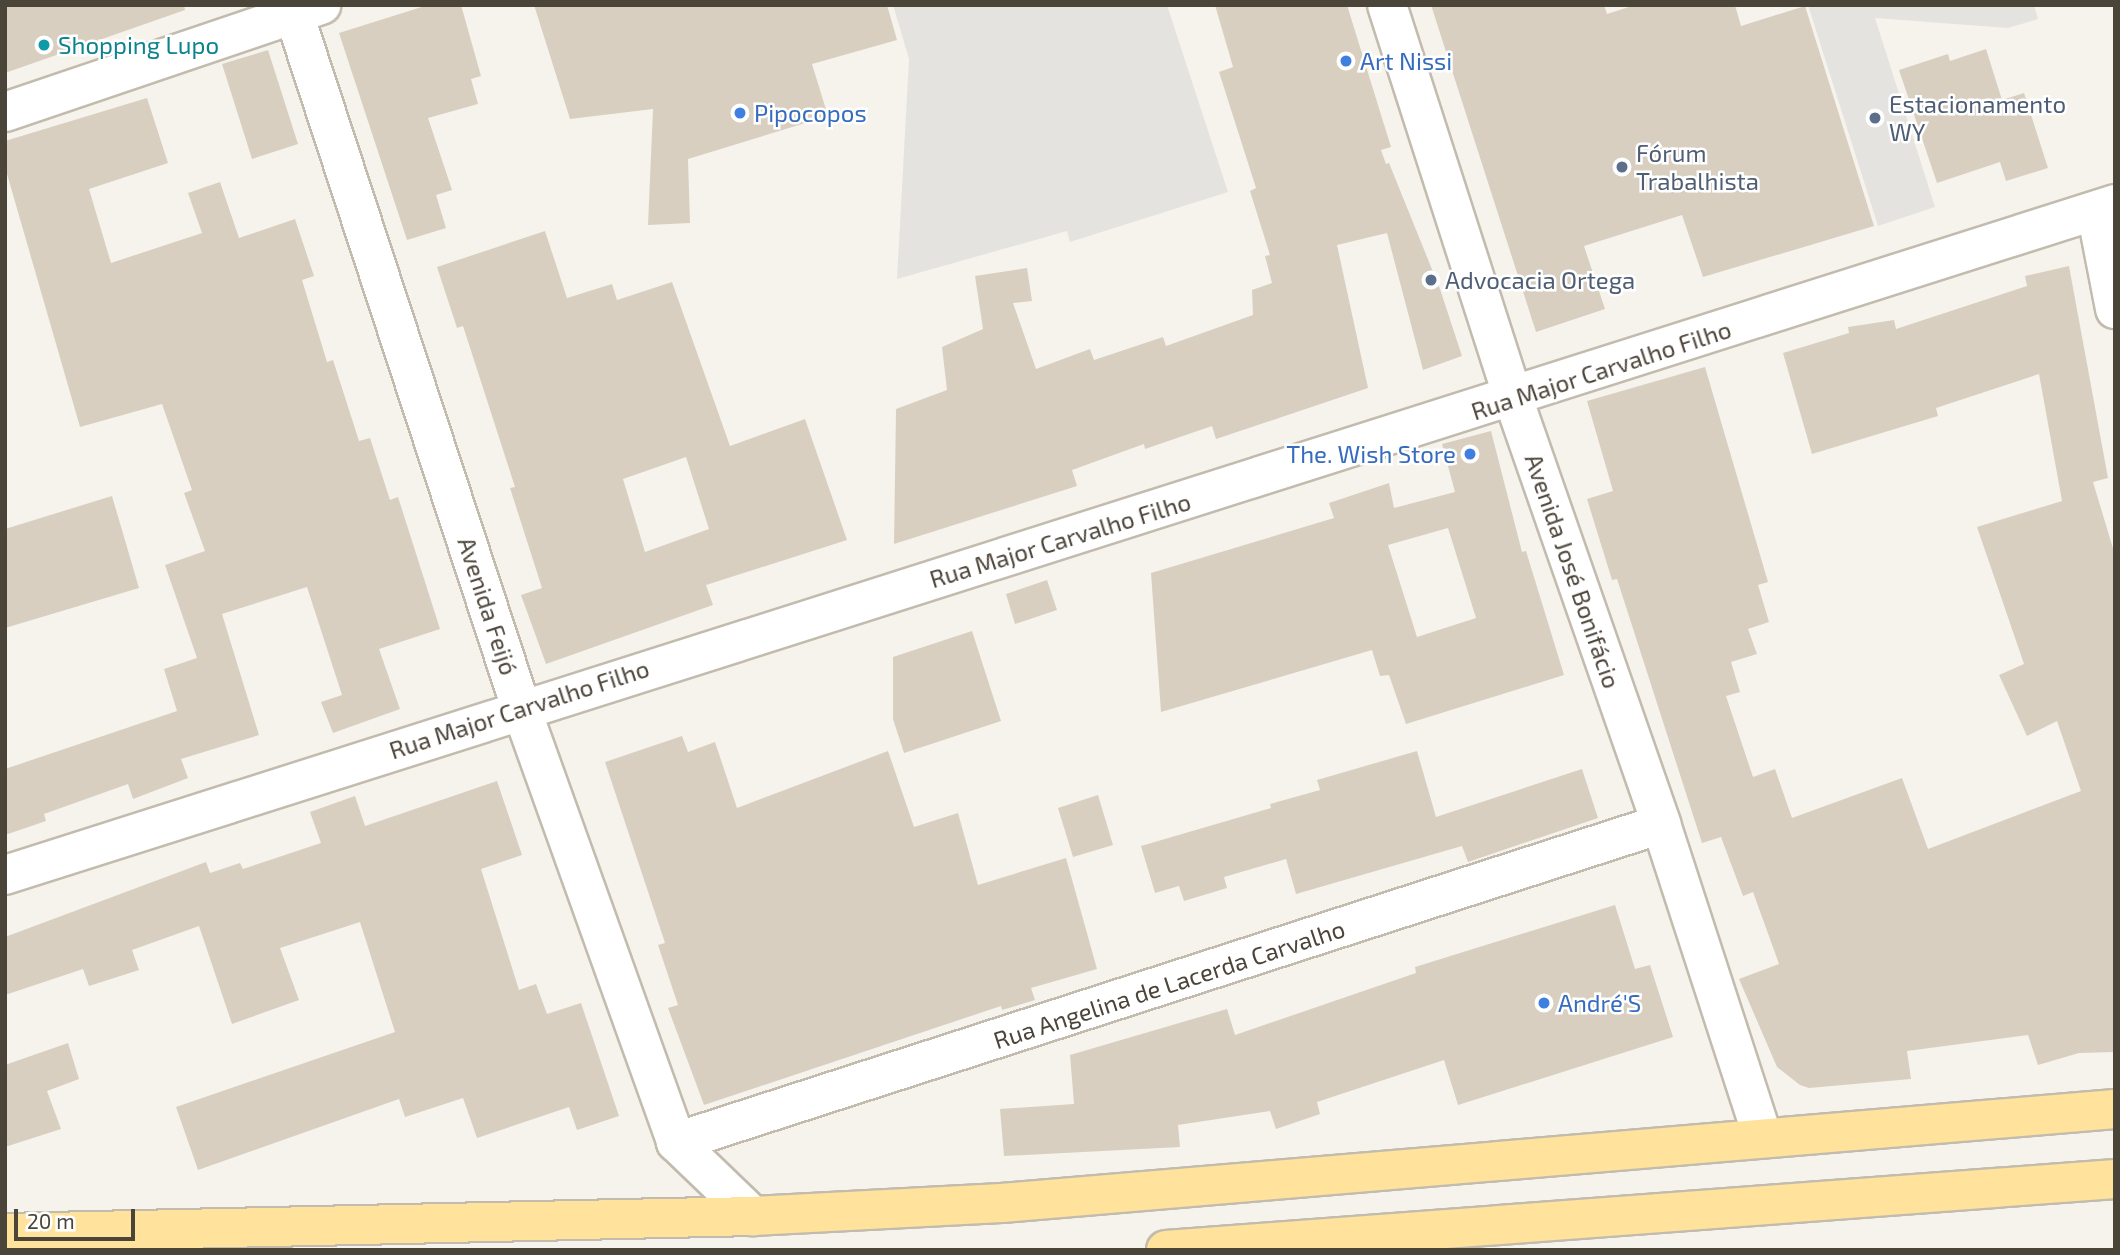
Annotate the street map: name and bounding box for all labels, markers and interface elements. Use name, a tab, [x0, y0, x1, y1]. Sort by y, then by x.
place label: Shopping Lupo	[58, 31, 219, 59]
marker: Shopping Lupo	[36, 37, 52, 53]
place label: Art Nissi	[1360, 47, 1452, 75]
marker: Art Nissi	[1338, 53, 1354, 69]
place label: Estacionamento WY	[1889, 90, 2066, 146]
place label: Pipocopos	[754, 99, 867, 127]
marker: Pipocopos	[732, 105, 748, 121]
marker: Estacionamento WY	[1867, 110, 1883, 126]
place label: Fórum Trabalhista	[1636, 139, 1759, 195]
marker: Fórum Trabalhista	[1614, 159, 1630, 175]
place label: Advocacia Ortega	[1445, 266, 1635, 294]
marker: Advocacia Ortega	[1423, 272, 1439, 288]
street label: Rua Major Carvalho Filho	[1467, 314, 1735, 426]
place label: The. Wish Store	[1286, 440, 1456, 468]
marker: The. Wish Store	[1462, 446, 1478, 462]
street label: Avenida José Bonifácio	[1519, 450, 1627, 692]
street label: Rua Major Carvalho Filho	[926, 486, 1194, 594]
street label: Avenida Feijó	[452, 533, 524, 679]
street label: Rua Major Carvalho Filho	[385, 653, 653, 765]
street label: Rua Angelina de Lacerda Carvalho	[989, 913, 1349, 1055]
place label: André'S	[1558, 989, 1641, 1017]
marker: André'S	[1536, 995, 1552, 1011]
scale bar	[18, 1196, 138, 1240]
text: 20 m	[27, 1208, 75, 1233]

